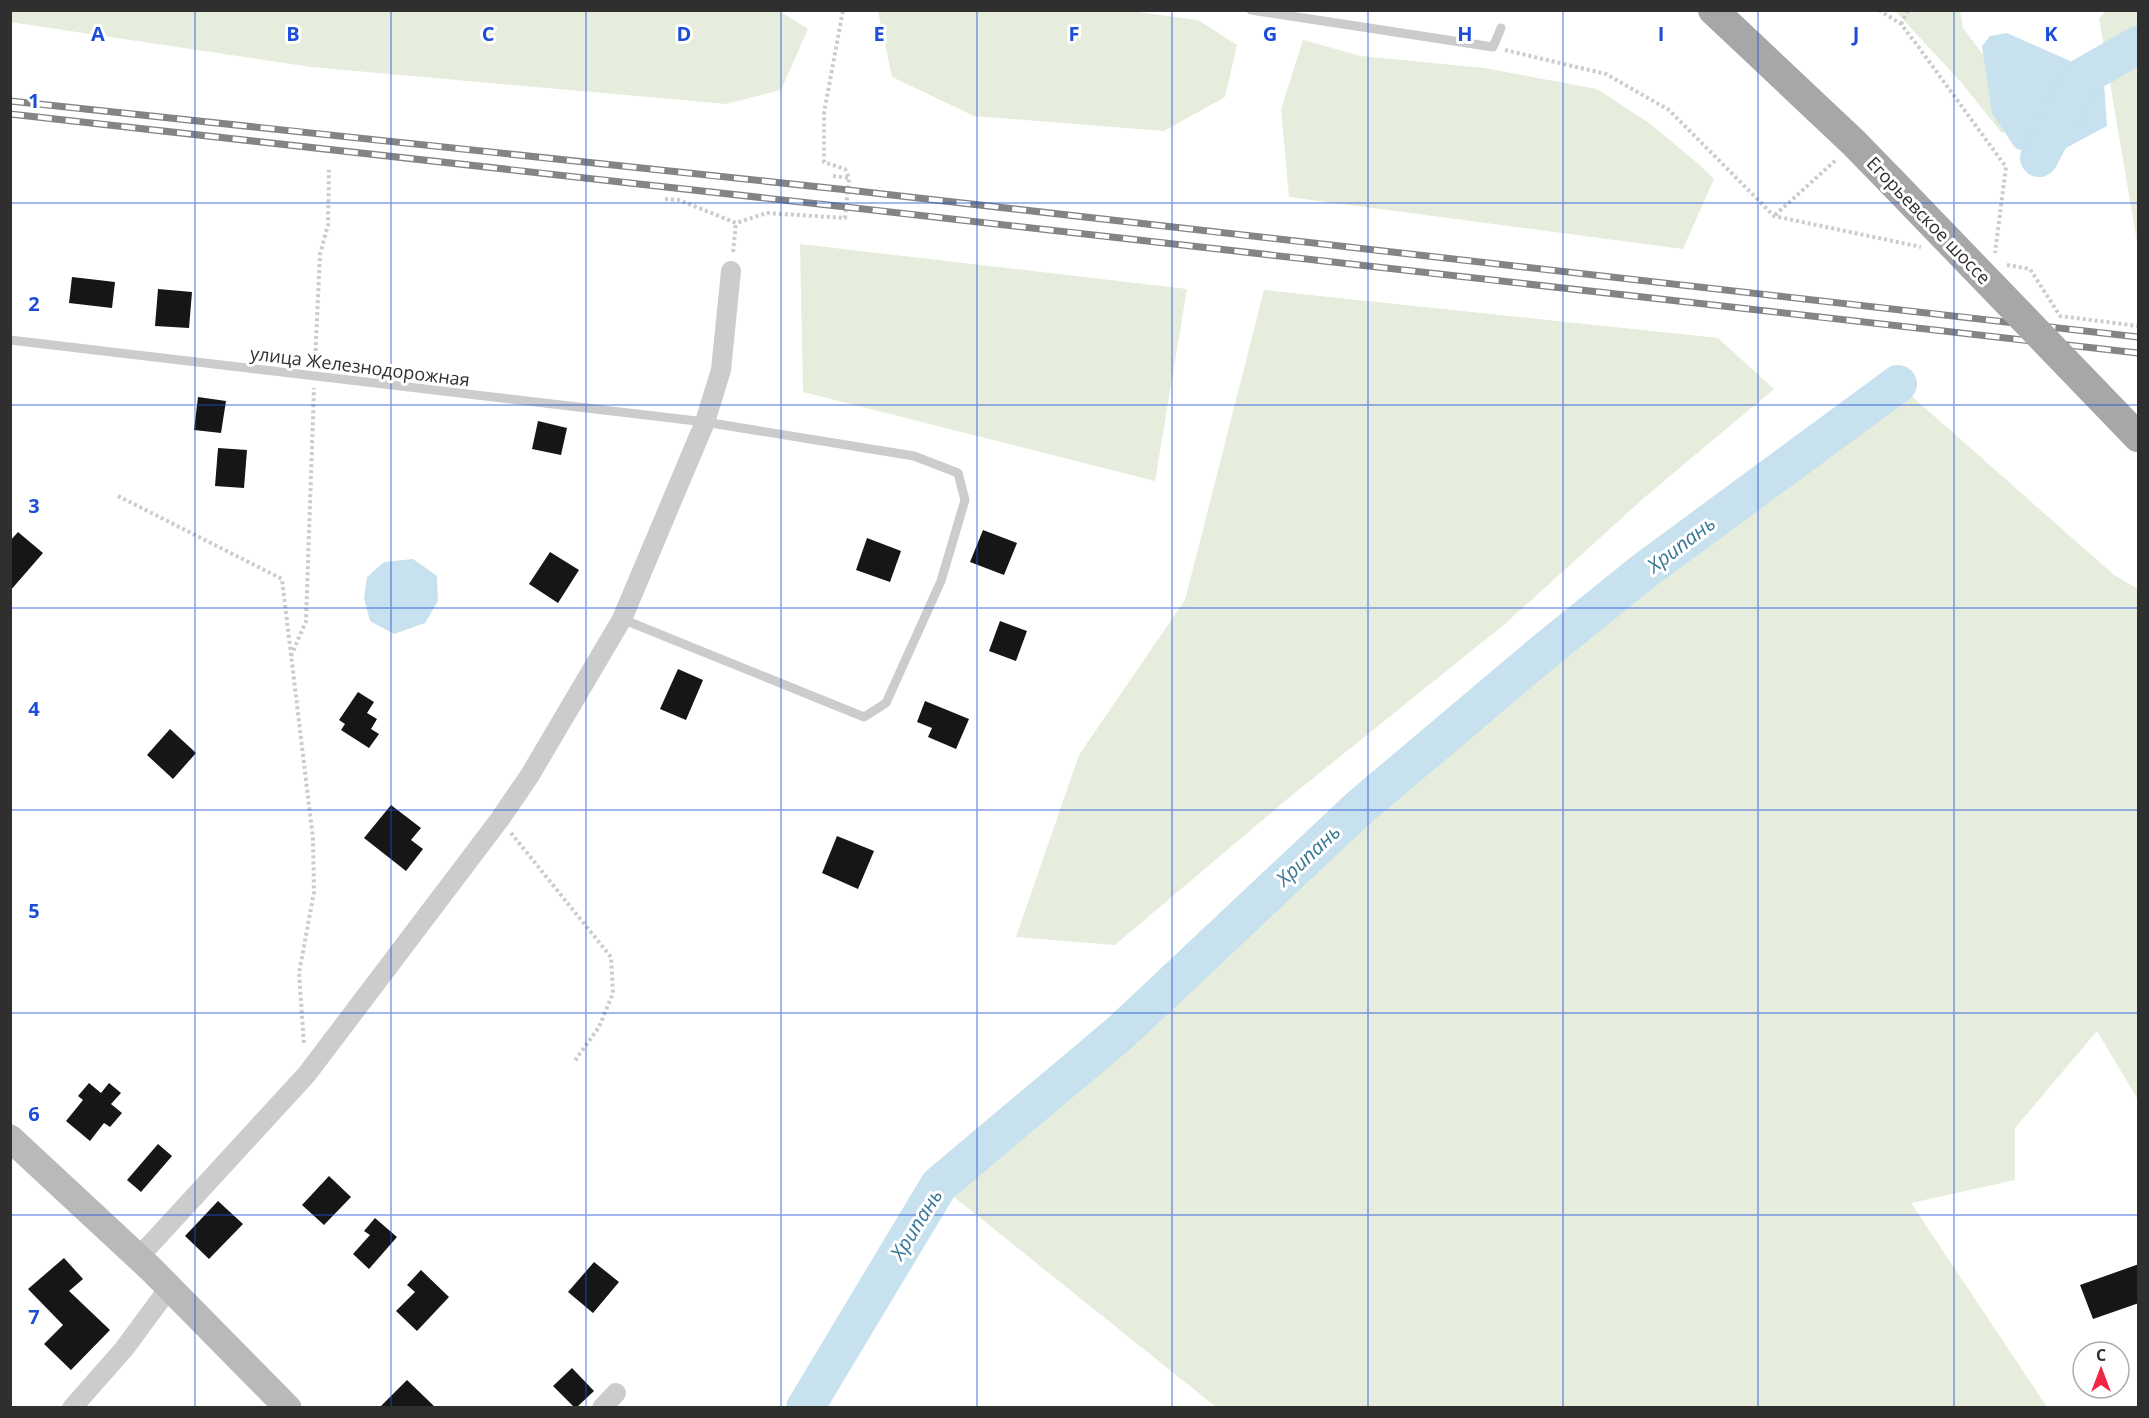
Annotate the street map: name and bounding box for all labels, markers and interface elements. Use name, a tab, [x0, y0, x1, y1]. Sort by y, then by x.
text: A	[91, 20, 105, 47]
text: B	[286, 20, 300, 47]
text: C	[482, 20, 495, 47]
text: D	[677, 20, 691, 47]
text: E	[873, 20, 885, 47]
text: F	[1069, 20, 1079, 47]
text: G	[1263, 20, 1277, 47]
text: H	[1457, 20, 1473, 47]
text: I	[1658, 20, 1664, 47]
text: J	[1851, 20, 1859, 47]
text: K	[2044, 20, 2058, 47]
text: 1	[28, 87, 40, 114]
street label: Егорьевское шоссе	[1862, 151, 1996, 289]
text: 2	[28, 290, 40, 317]
street label: улица Железнодорожная	[249, 341, 471, 391]
text: 3	[28, 492, 40, 519]
water label: Хрипань	[1640, 510, 1721, 580]
text: 4	[28, 695, 40, 722]
water label: Хрипань	[1269, 818, 1346, 893]
text: 5	[28, 897, 40, 924]
text: 6	[28, 1100, 40, 1127]
water label: Хрипань	[883, 1183, 948, 1266]
text: 7	[28, 1303, 40, 1330]
north arrow	[2071, 1340, 2131, 1400]
text: С	[2096, 1344, 2106, 1366]

